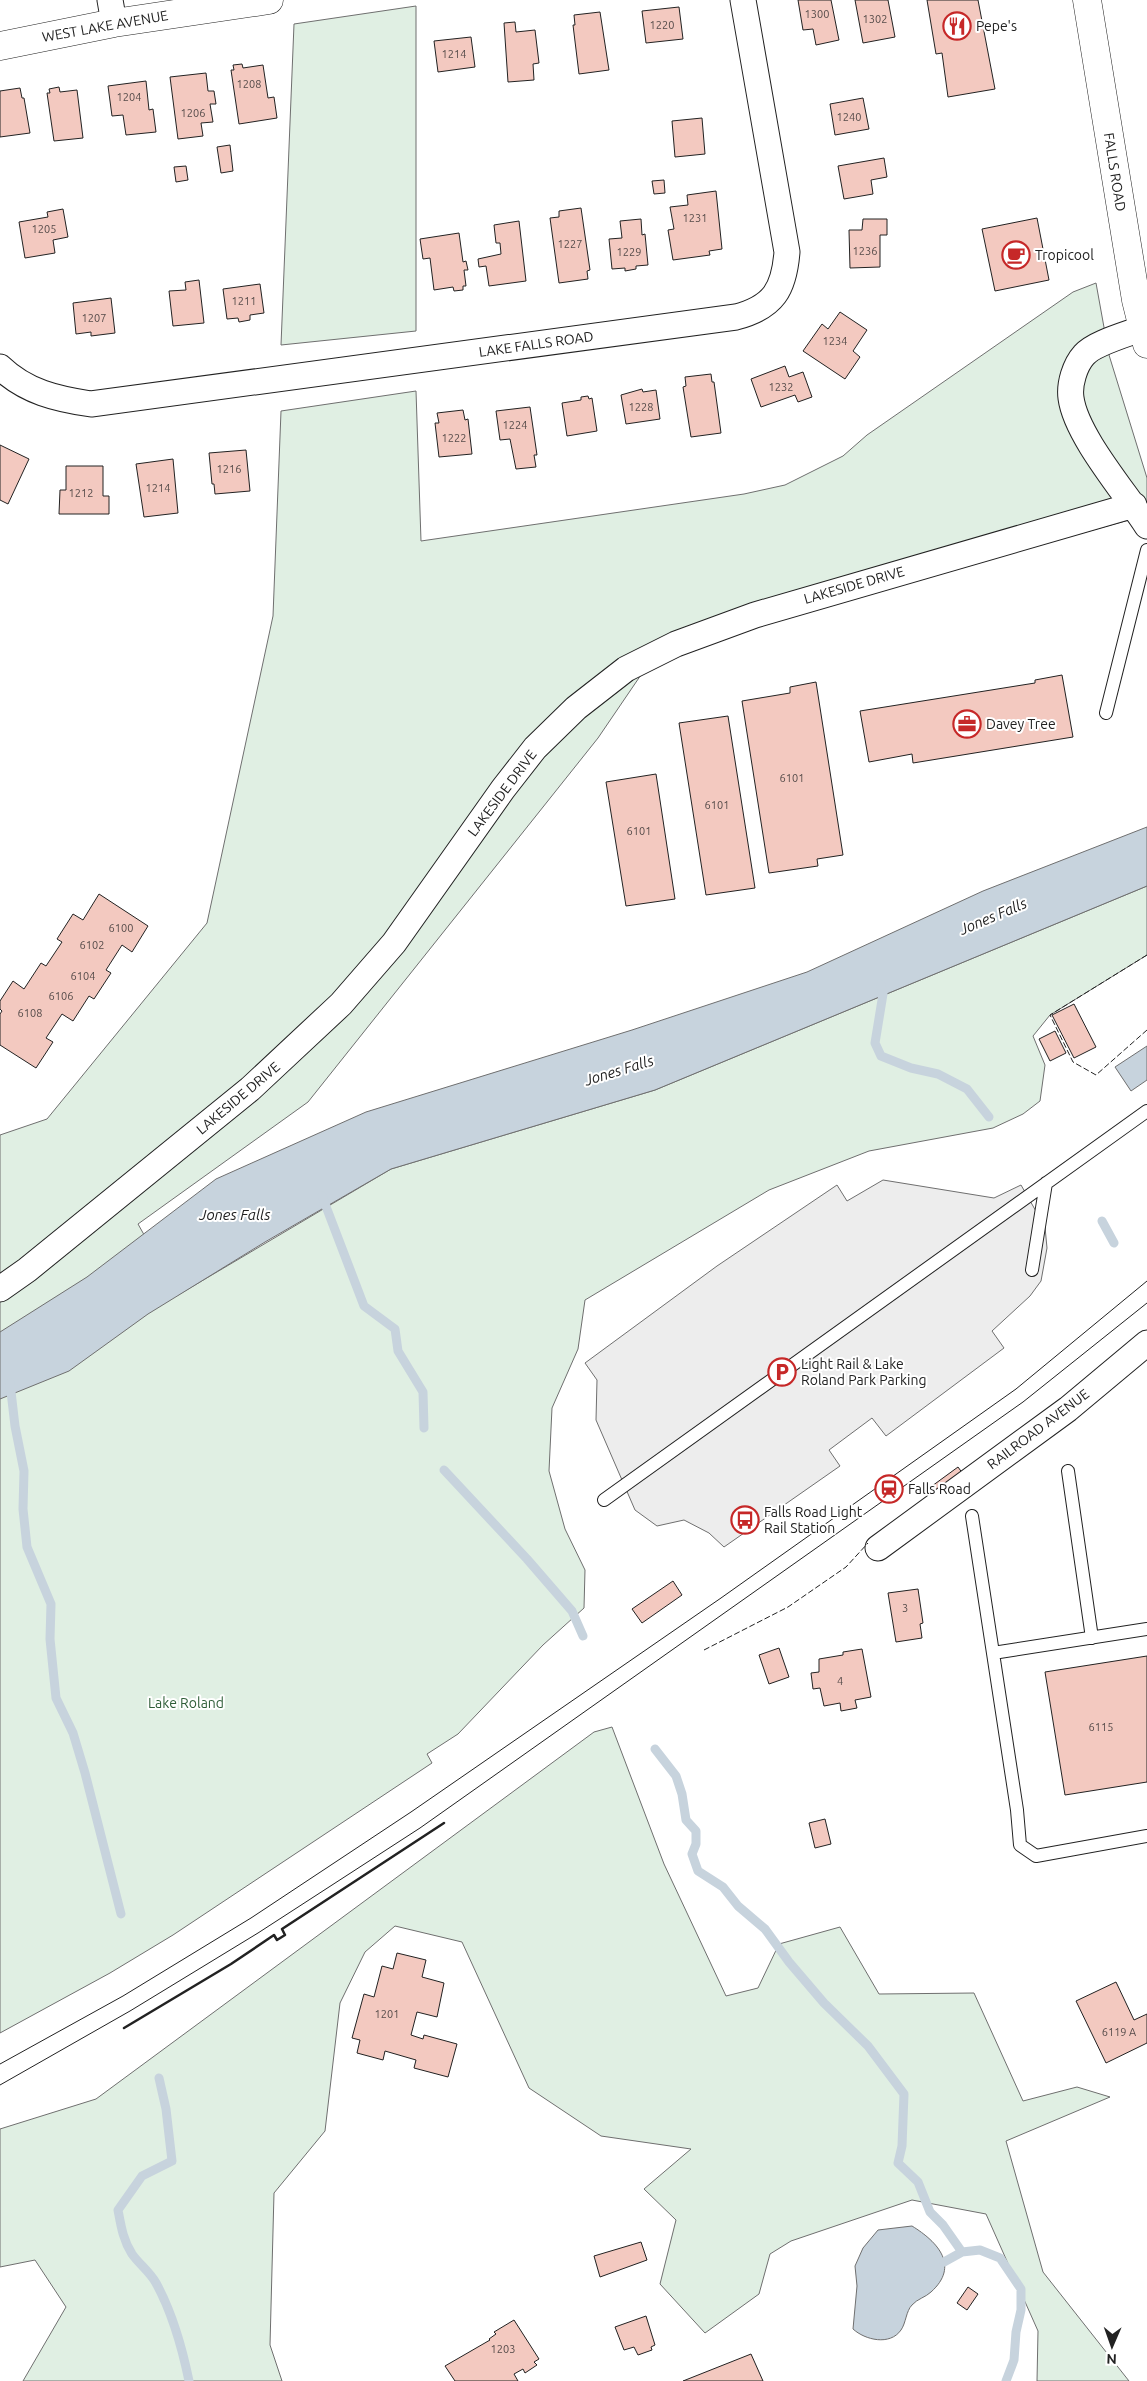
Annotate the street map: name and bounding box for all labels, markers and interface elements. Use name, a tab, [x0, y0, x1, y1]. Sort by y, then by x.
street label: WEST LAKE AVENUE	[41, 7, 169, 45]
house number: 1300	[805, 8, 829, 20]
restaurant icon: Pepe's	[942, 11, 972, 41]
house number: 1302	[863, 13, 887, 25]
place label: Pepe's	[976, 18, 1017, 34]
house number: 1220	[650, 19, 674, 31]
house number: 1214	[442, 48, 466, 60]
house number: 1208	[237, 78, 261, 90]
house number: 1204	[117, 91, 141, 103]
house number: 1206	[181, 107, 205, 119]
house number: 1240	[837, 111, 861, 123]
street label: FALLS ROAD	[1101, 132, 1129, 213]
house number: 1231	[683, 212, 707, 224]
house number: 1205	[32, 223, 56, 235]
house number: 1227	[558, 238, 582, 250]
cafe icon: Tropicool	[1001, 240, 1031, 270]
house number: 1236	[853, 245, 877, 257]
house number: 1229	[617, 246, 641, 258]
place label: Tropicool	[1035, 247, 1094, 263]
house number: 1211	[232, 295, 256, 307]
house number: 1207	[82, 312, 106, 324]
street label: LAKE FALLS ROAD	[478, 328, 594, 360]
house number: 1234	[823, 335, 847, 347]
house number: 1232	[769, 381, 793, 393]
house number: 1228	[629, 401, 653, 413]
house number: 1224	[503, 419, 527, 431]
house number: 1222	[442, 432, 466, 444]
house number: 1216	[217, 463, 241, 475]
house number: 1214	[146, 482, 170, 494]
house number: 1212	[69, 487, 93, 499]
street label: LAKESIDE DRIVE	[802, 563, 906, 607]
office icon: Davey Tree	[952, 709, 982, 739]
place label: Davey Tree	[986, 716, 1056, 732]
street label: LAKESIDE DRIVE	[464, 747, 540, 839]
house number: 6101	[780, 772, 804, 784]
house number: 6101	[705, 799, 729, 811]
house number: 6101	[627, 825, 651, 837]
water label: Jones Falls	[956, 894, 1030, 938]
house number: 6100	[109, 922, 133, 934]
house number: 6102	[80, 939, 104, 951]
house number: 6104	[71, 970, 95, 982]
house number: 6106	[49, 990, 73, 1002]
house number: 6108	[18, 1007, 42, 1019]
water label: Jones Falls	[581, 1051, 656, 1089]
street label: LAKESIDE DRIVE	[193, 1058, 283, 1137]
water label: Jones Falls	[198, 1206, 271, 1223]
place label: Light Rail & Lake Roland Park Parking	[801, 1356, 926, 1388]
parking icon: Light Rail & Lake Roland Park Parking	[767, 1357, 797, 1387]
street label: RAILROAD AVENUE	[984, 1385, 1092, 1472]
station icon: Falls Road	[874, 1474, 904, 1504]
place label: Falls Road	[908, 1481, 971, 1497]
place label: Falls Road Light Rail Station	[764, 1504, 863, 1536]
bus stop icon: Falls Road Light Rail Station	[730, 1505, 760, 1535]
house number: 3	[902, 1602, 908, 1614]
house number: 4	[837, 1675, 843, 1687]
park label: Lake Roland	[148, 1695, 224, 1711]
house number: 6115	[1089, 1721, 1113, 1733]
house number: 1201	[375, 2008, 399, 2020]
house number: 6119 A	[1102, 2026, 1137, 2038]
north arrow	[1087, 2321, 1137, 2371]
house number: 1203	[491, 2343, 515, 2355]
text: N	[1106, 2351, 1117, 2367]

